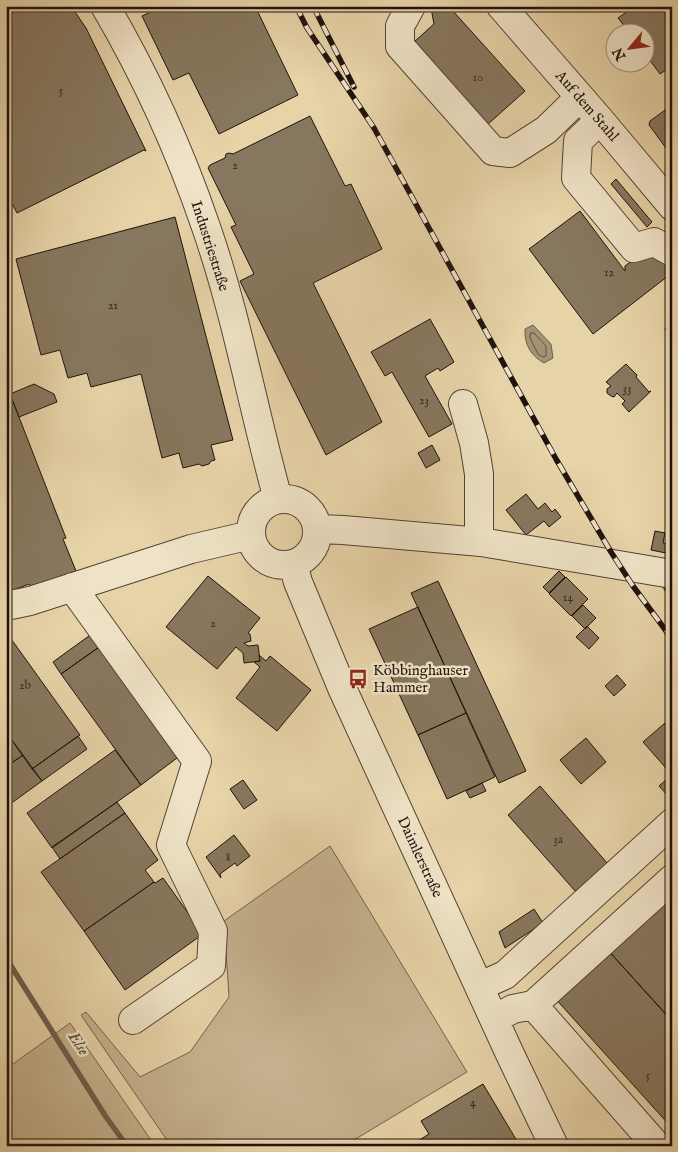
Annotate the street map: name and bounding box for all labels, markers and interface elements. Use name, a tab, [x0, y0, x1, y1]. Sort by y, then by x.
north arrow	[606, 22, 656, 72]
text: N	[609, 44, 631, 64]
street label: Auf dem Stahl	[550, 66, 624, 146]
house number: 10	[473, 70, 483, 85]
house number: 5	[59, 83, 64, 98]
house number: 2	[232, 158, 238, 173]
street label: Industriestraße	[186, 198, 234, 294]
house number: 12	[604, 265, 614, 280]
house number: 21	[108, 298, 118, 313]
house number: 33	[623, 381, 631, 396]
house number: 23	[419, 393, 429, 408]
house number: 14	[563, 590, 573, 605]
house number: 2	[210, 616, 216, 631]
place label: Köbbinghauser Hammer	[373, 661, 468, 697]
bus stop icon: Köbbinghauser Hammer	[347, 668, 369, 690]
house number: 2b	[19, 678, 31, 693]
street label: Daimlerstraße	[393, 813, 447, 901]
house number: 3a	[553, 832, 564, 847]
house number: 8	[226, 850, 231, 865]
water label: Else	[62, 1028, 93, 1060]
house number: 5	[646, 1068, 651, 1083]
house number: 4	[470, 1095, 476, 1110]

